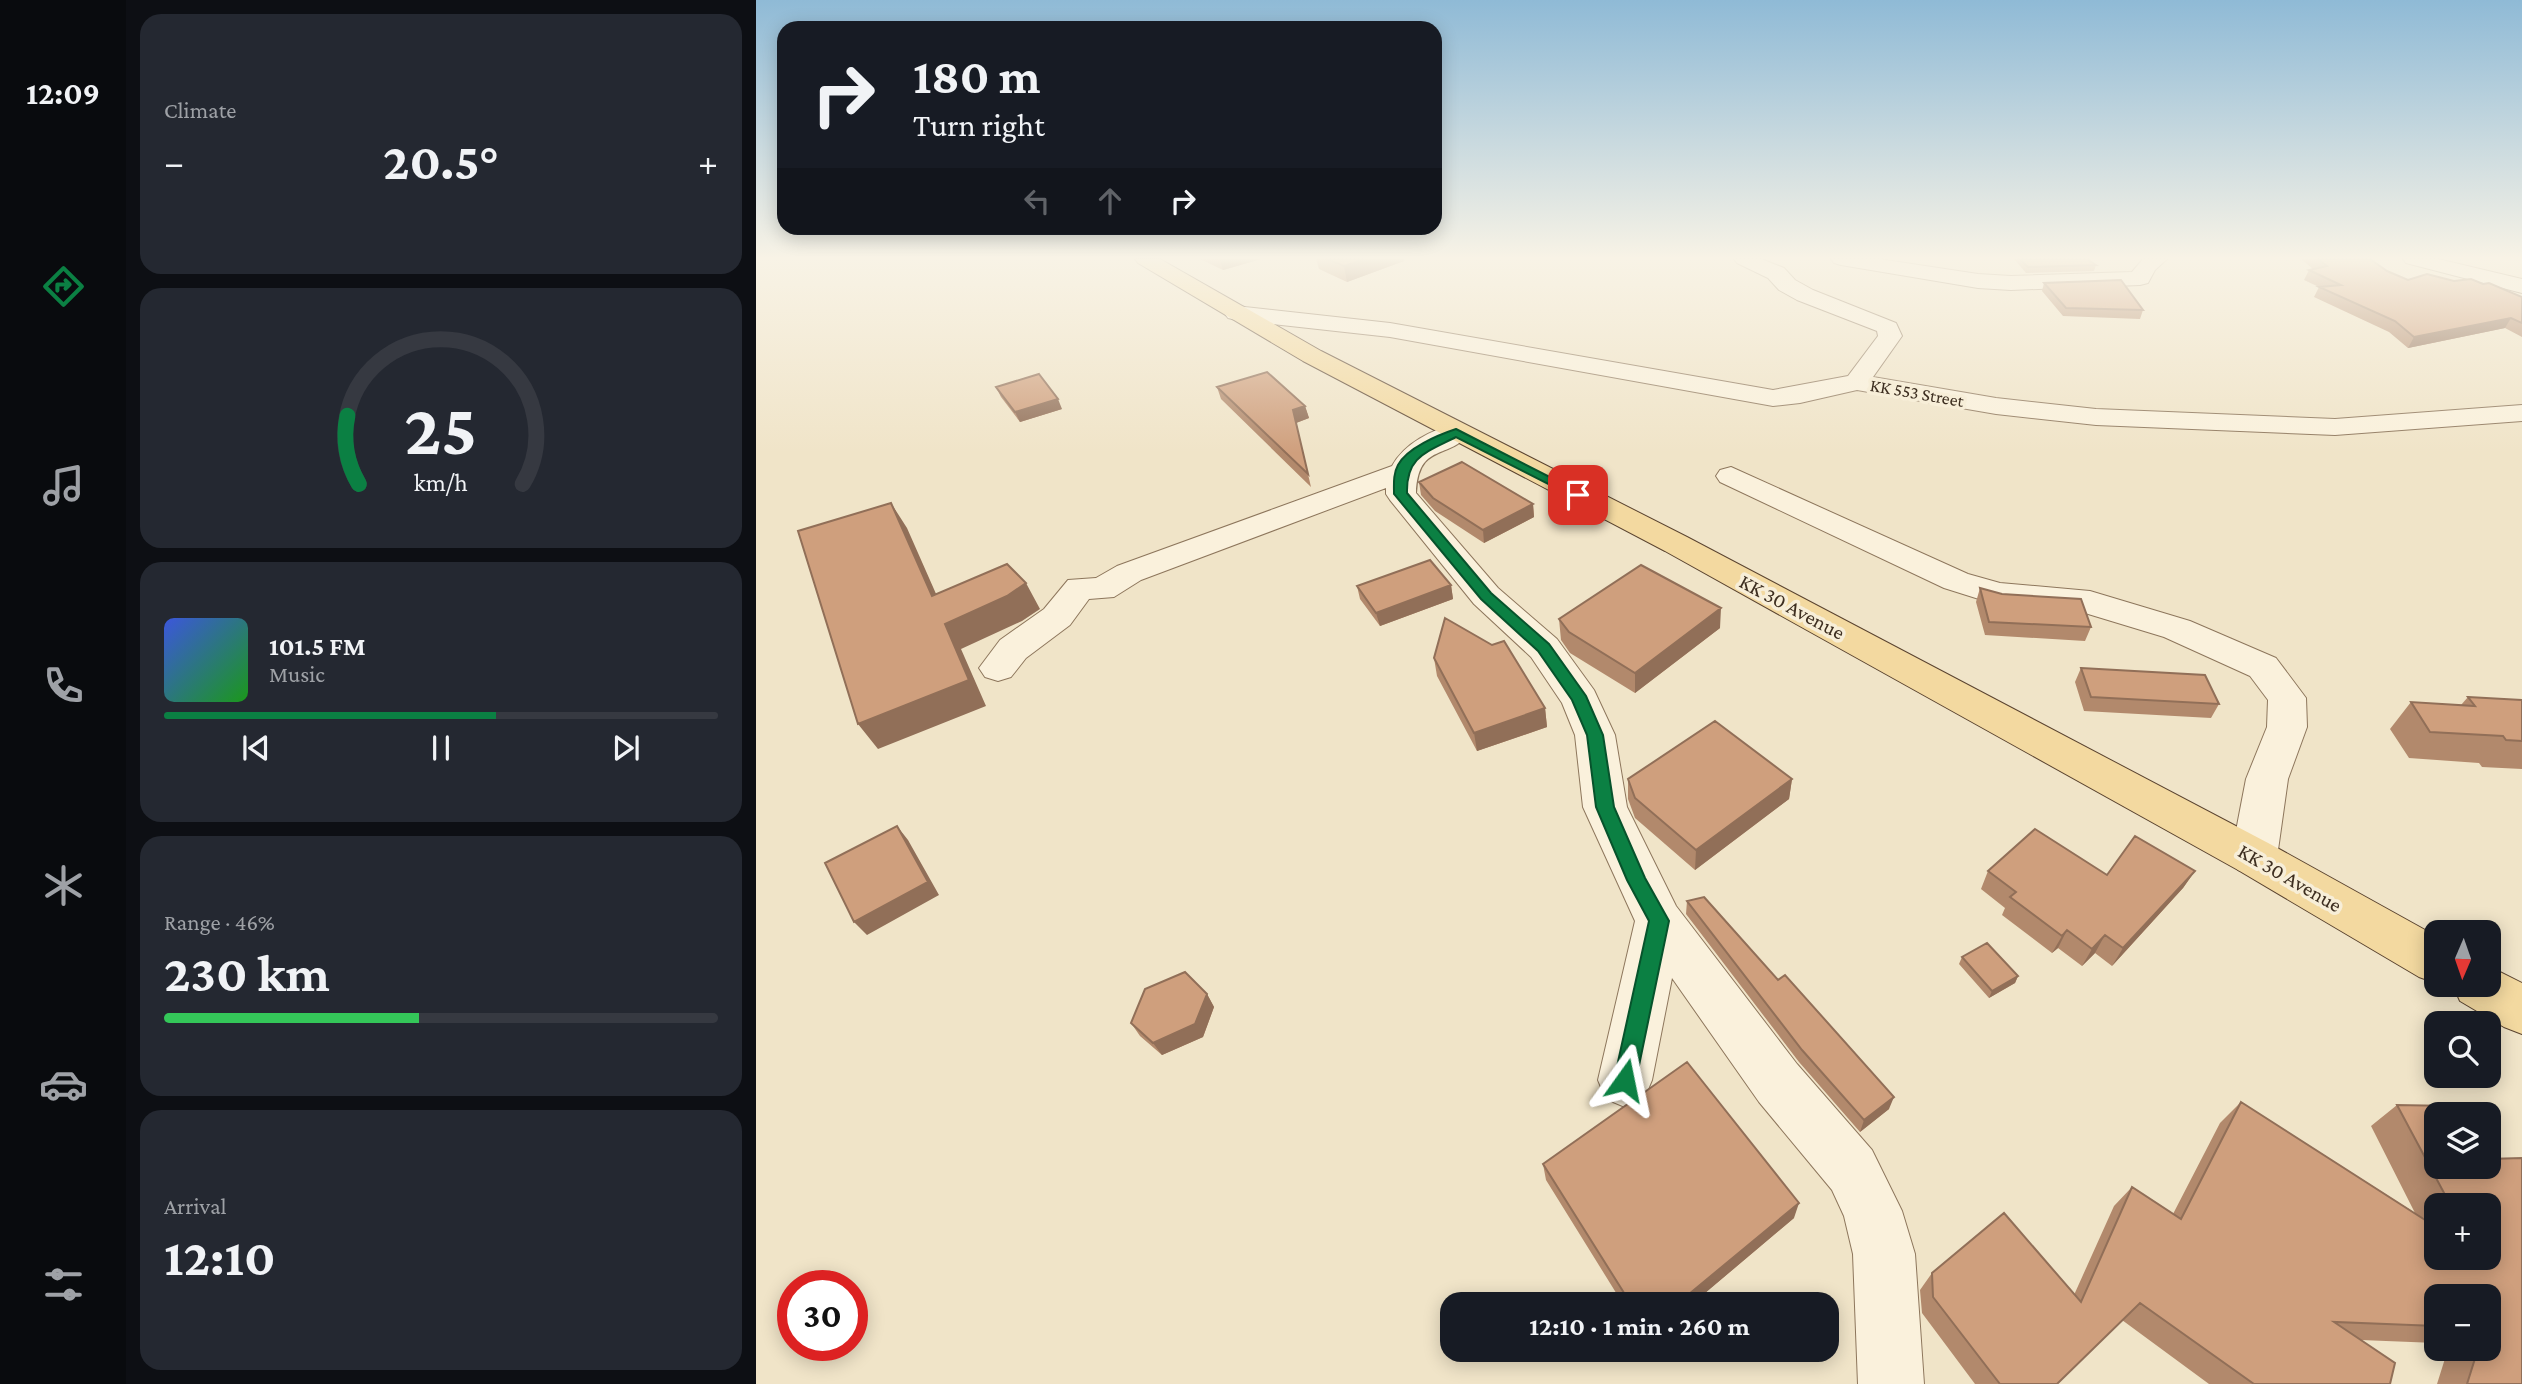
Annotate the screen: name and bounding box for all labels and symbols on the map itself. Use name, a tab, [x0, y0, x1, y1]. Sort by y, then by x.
street label: KK 553 Street	[1869, 375, 1966, 411]
pin	[1548, 465, 1608, 525]
street label: KK 30 Avenue	[1735, 569, 1849, 645]
street label: KK 30 Avenue	[2234, 839, 2346, 917]
north arrow	[2424, 920, 2501, 998]
position arrow	[1588, 1043, 1662, 1117]
speed limit sign: 30	[777, 1270, 868, 1361]

